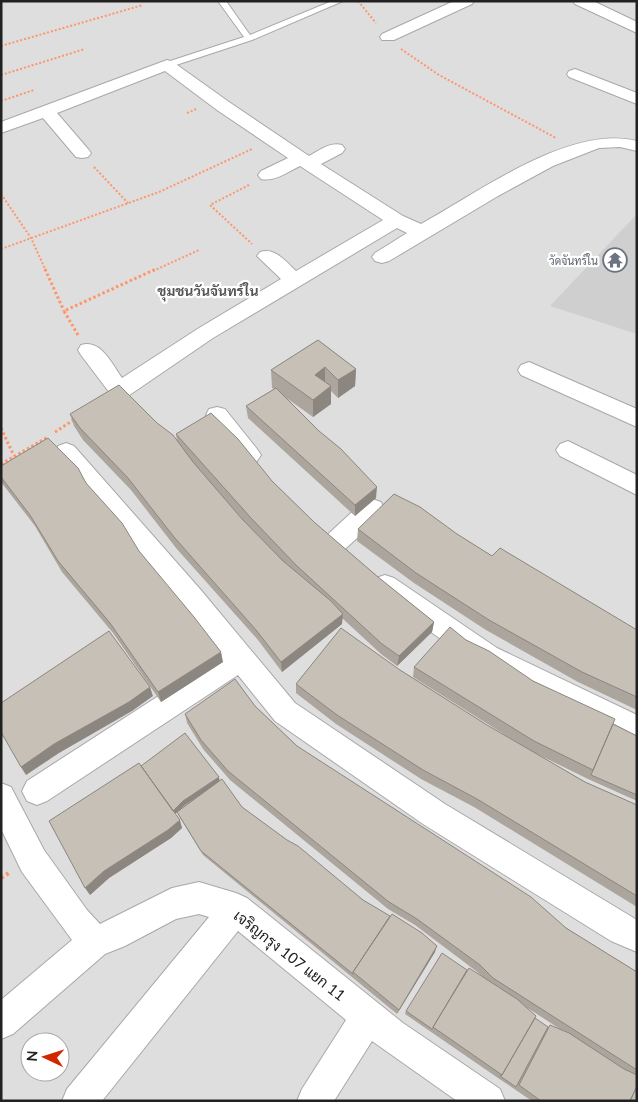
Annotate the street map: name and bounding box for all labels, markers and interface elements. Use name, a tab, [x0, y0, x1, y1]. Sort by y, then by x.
temple icon: วัดจันทร์ใน	[602, 247, 628, 273]
place label: วัดจันทร์ใน	[549, 253, 598, 267]
district label: ชุมชนวันจันทร์ใน	[157, 282, 259, 302]
street label: เจริญกรุง 107 แยก 11	[229, 906, 349, 1006]
north arrow	[20, 1032, 70, 1082]
text: N	[23, 1050, 40, 1062]

